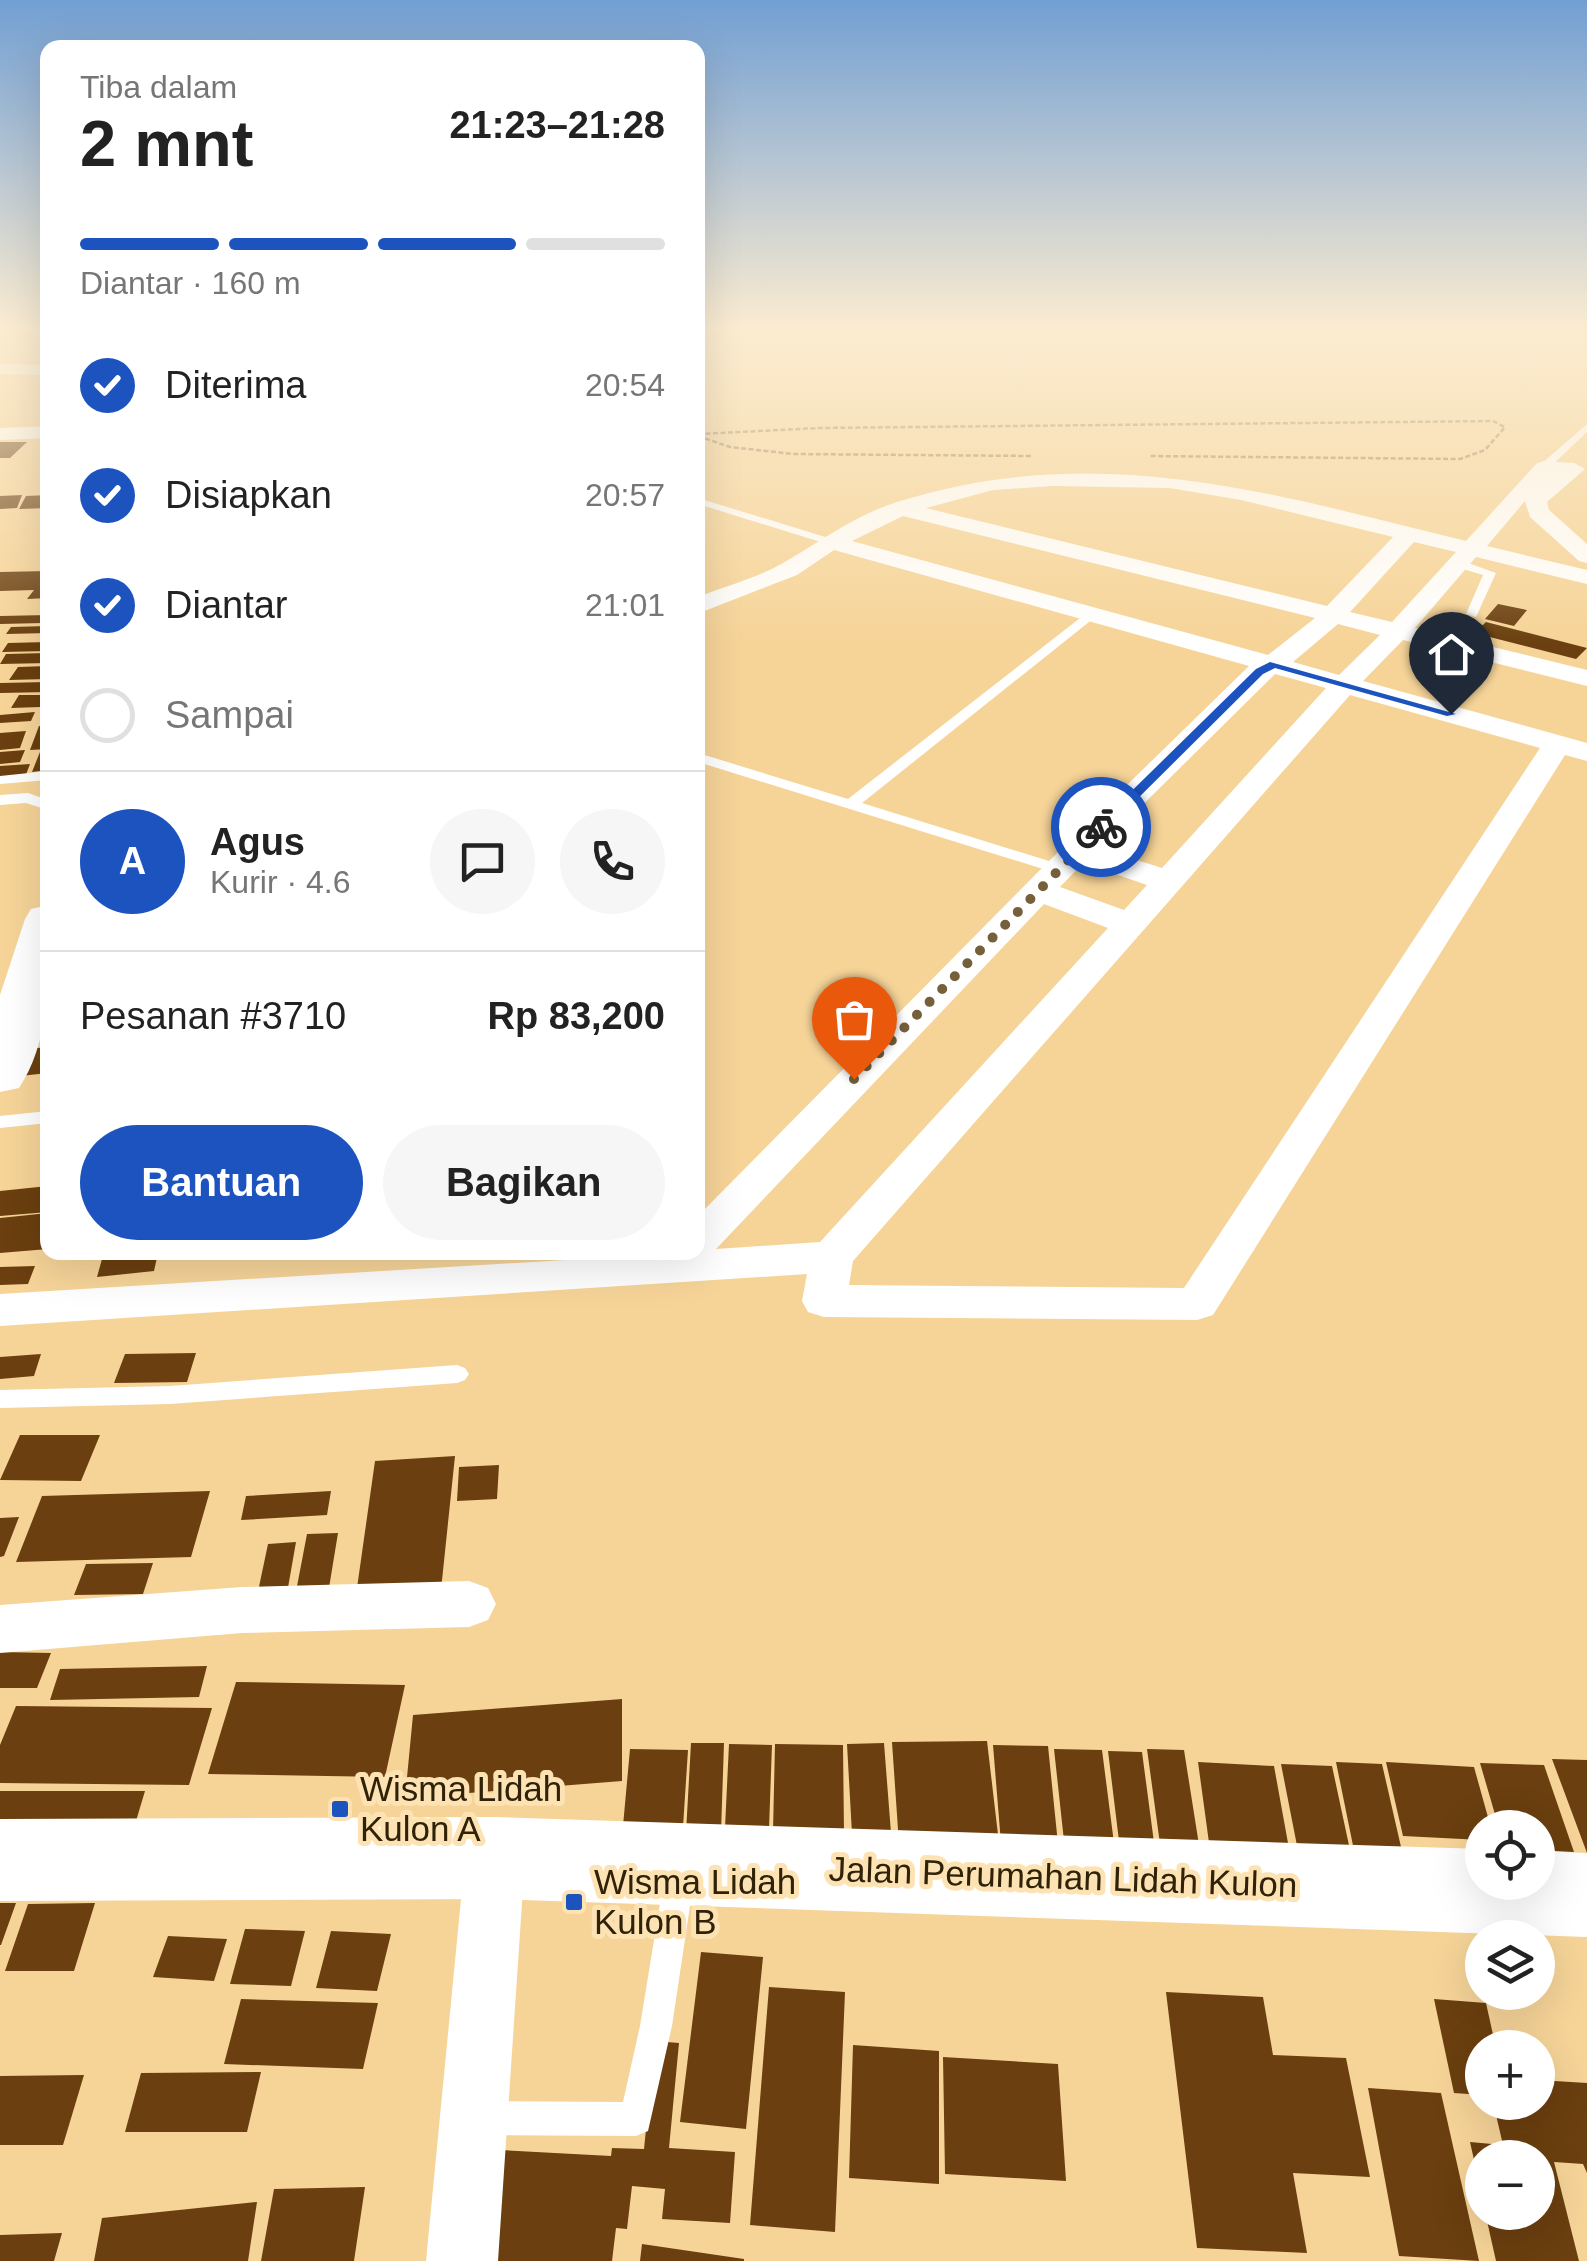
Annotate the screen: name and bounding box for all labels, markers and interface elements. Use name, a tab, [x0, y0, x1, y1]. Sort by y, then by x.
text: Tiba dalam	[80, 69, 237, 105]
text: 21:23–21:28	[449, 104, 665, 146]
text: 2 mnt	[80, 107, 253, 180]
text: Diantar · 160 m	[80, 265, 301, 301]
icon: check	[80, 358, 135, 413]
text: Diterima	[165, 364, 306, 406]
text: 20:54	[585, 367, 665, 403]
icon: check	[80, 468, 135, 523]
text: Disiapkan	[165, 474, 332, 516]
text: 20:57	[585, 477, 665, 513]
icon: check	[80, 578, 135, 633]
text: Diantar	[165, 584, 288, 626]
text: 21:01	[585, 587, 665, 623]
pin	[1409, 612, 1494, 715]
icon: home	[1424, 627, 1479, 682]
text: Sampai	[165, 694, 294, 736]
courier	[1051, 777, 1151, 877]
icon: bike	[1074, 800, 1129, 855]
button: chat	[430, 809, 535, 914]
button: phone	[560, 809, 665, 914]
text: Agus	[210, 821, 305, 863]
text: A	[119, 840, 146, 882]
text: Kurir · 4.6	[210, 864, 350, 900]
pin	[812, 977, 897, 1080]
icon: bag	[827, 992, 882, 1047]
text: Pesanan #3710	[80, 995, 346, 1037]
text: Rp 83,200	[488, 995, 665, 1037]
button: Bantuan	[80, 1125, 363, 1240]
button: Bagikan	[383, 1125, 665, 1240]
place label: Wisma Lidah Kulon A	[360, 1769, 562, 1848]
marker: Wisma Lidah Kulon A	[329, 1798, 351, 1820]
map controls	[1465, 1810, 1555, 2230]
button: locate	[1465, 1810, 1555, 1900]
street label: Jalan Perumahan Lidah Kulon	[828, 1849, 1298, 1904]
place label: Wisma Lidah Kulon B	[594, 1862, 796, 1941]
marker: Wisma Lidah Kulon B	[563, 1891, 585, 1913]
button: layers	[1465, 1920, 1555, 2010]
button: +	[1465, 2030, 1555, 2120]
button: −	[1465, 2140, 1555, 2230]

